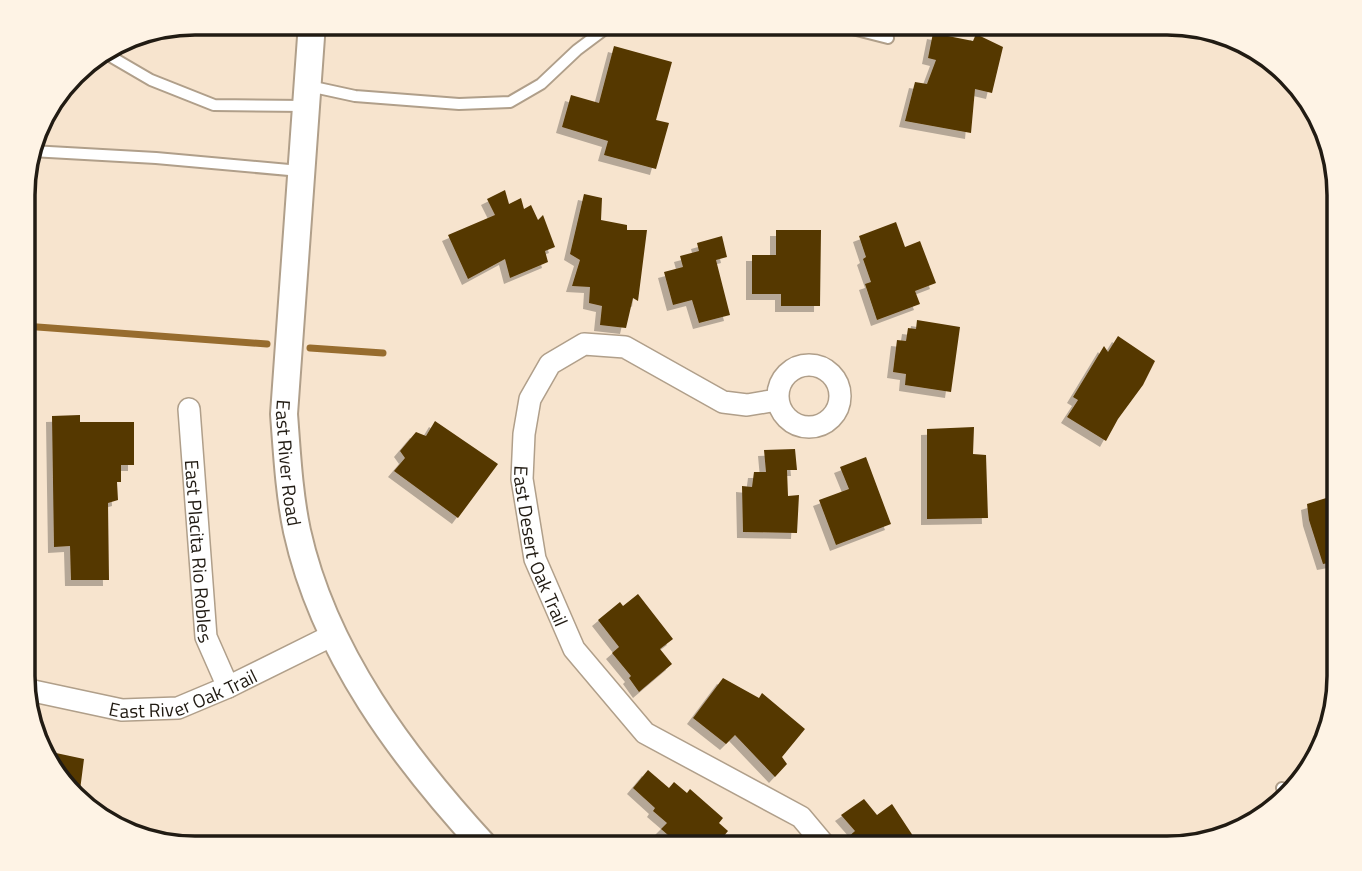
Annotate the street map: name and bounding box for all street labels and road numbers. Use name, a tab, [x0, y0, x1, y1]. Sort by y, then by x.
street label: East River Road	[269, 399, 310, 528]
street label: East Placita Rio Robles	[178, 459, 221, 647]
street label: East Desert Oak Trail	[507, 465, 577, 630]
street label: East River Oak Trail	[106, 661, 262, 725]

